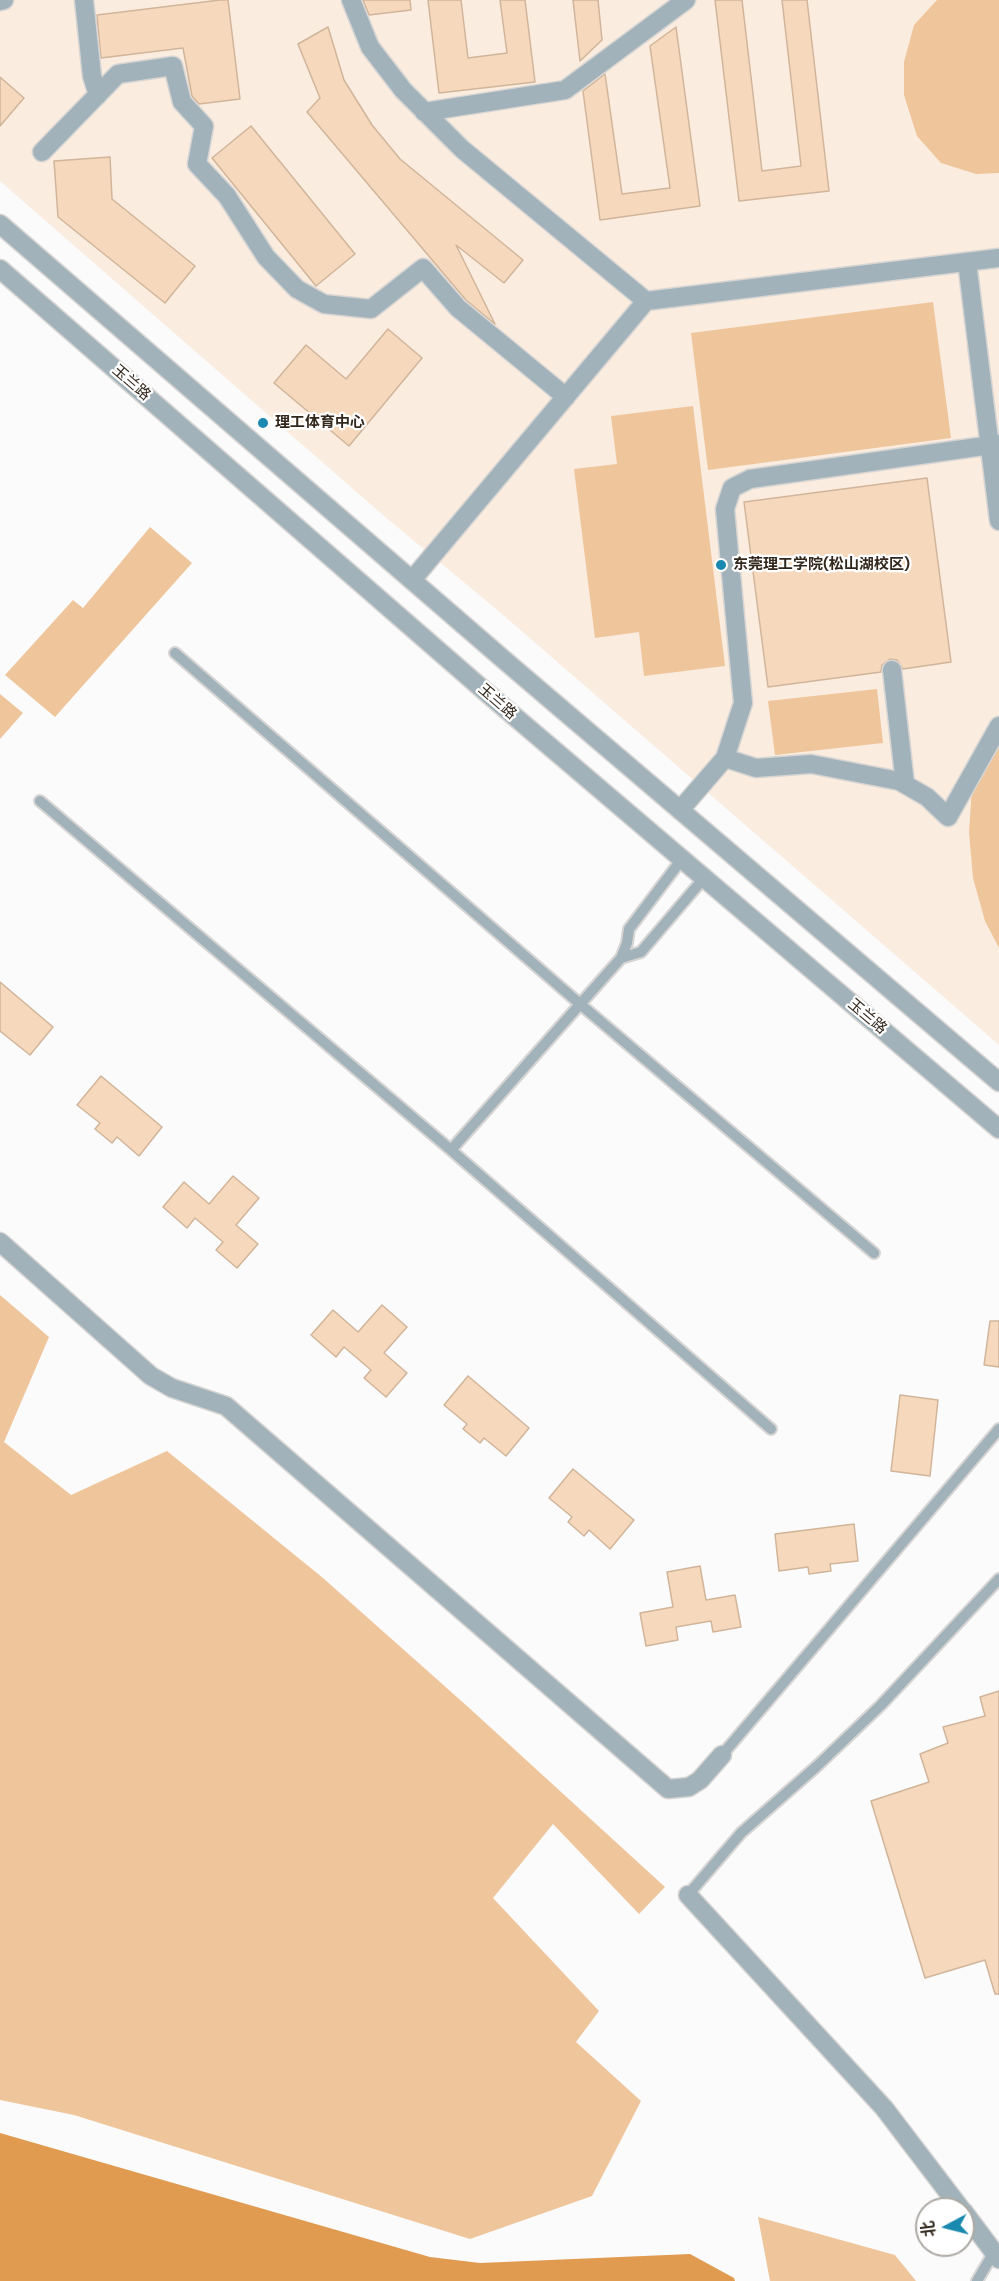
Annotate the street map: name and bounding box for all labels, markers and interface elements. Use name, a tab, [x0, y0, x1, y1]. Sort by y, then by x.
street label: 玉兰路	[108, 361, 154, 405]
place label: 理工体育中心	[275, 414, 365, 432]
marker: 理工体育中心	[256, 416, 270, 430]
place label: 东莞理工学院(松山湖校区)	[733, 556, 910, 574]
marker: 东莞理工学院(松山湖校区)	[714, 558, 728, 572]
street label: 玉兰路	[474, 680, 520, 724]
street label: 玉兰路	[844, 996, 890, 1038]
north arrow	[915, 2197, 975, 2257]
text: 北	[917, 2220, 940, 2238]

